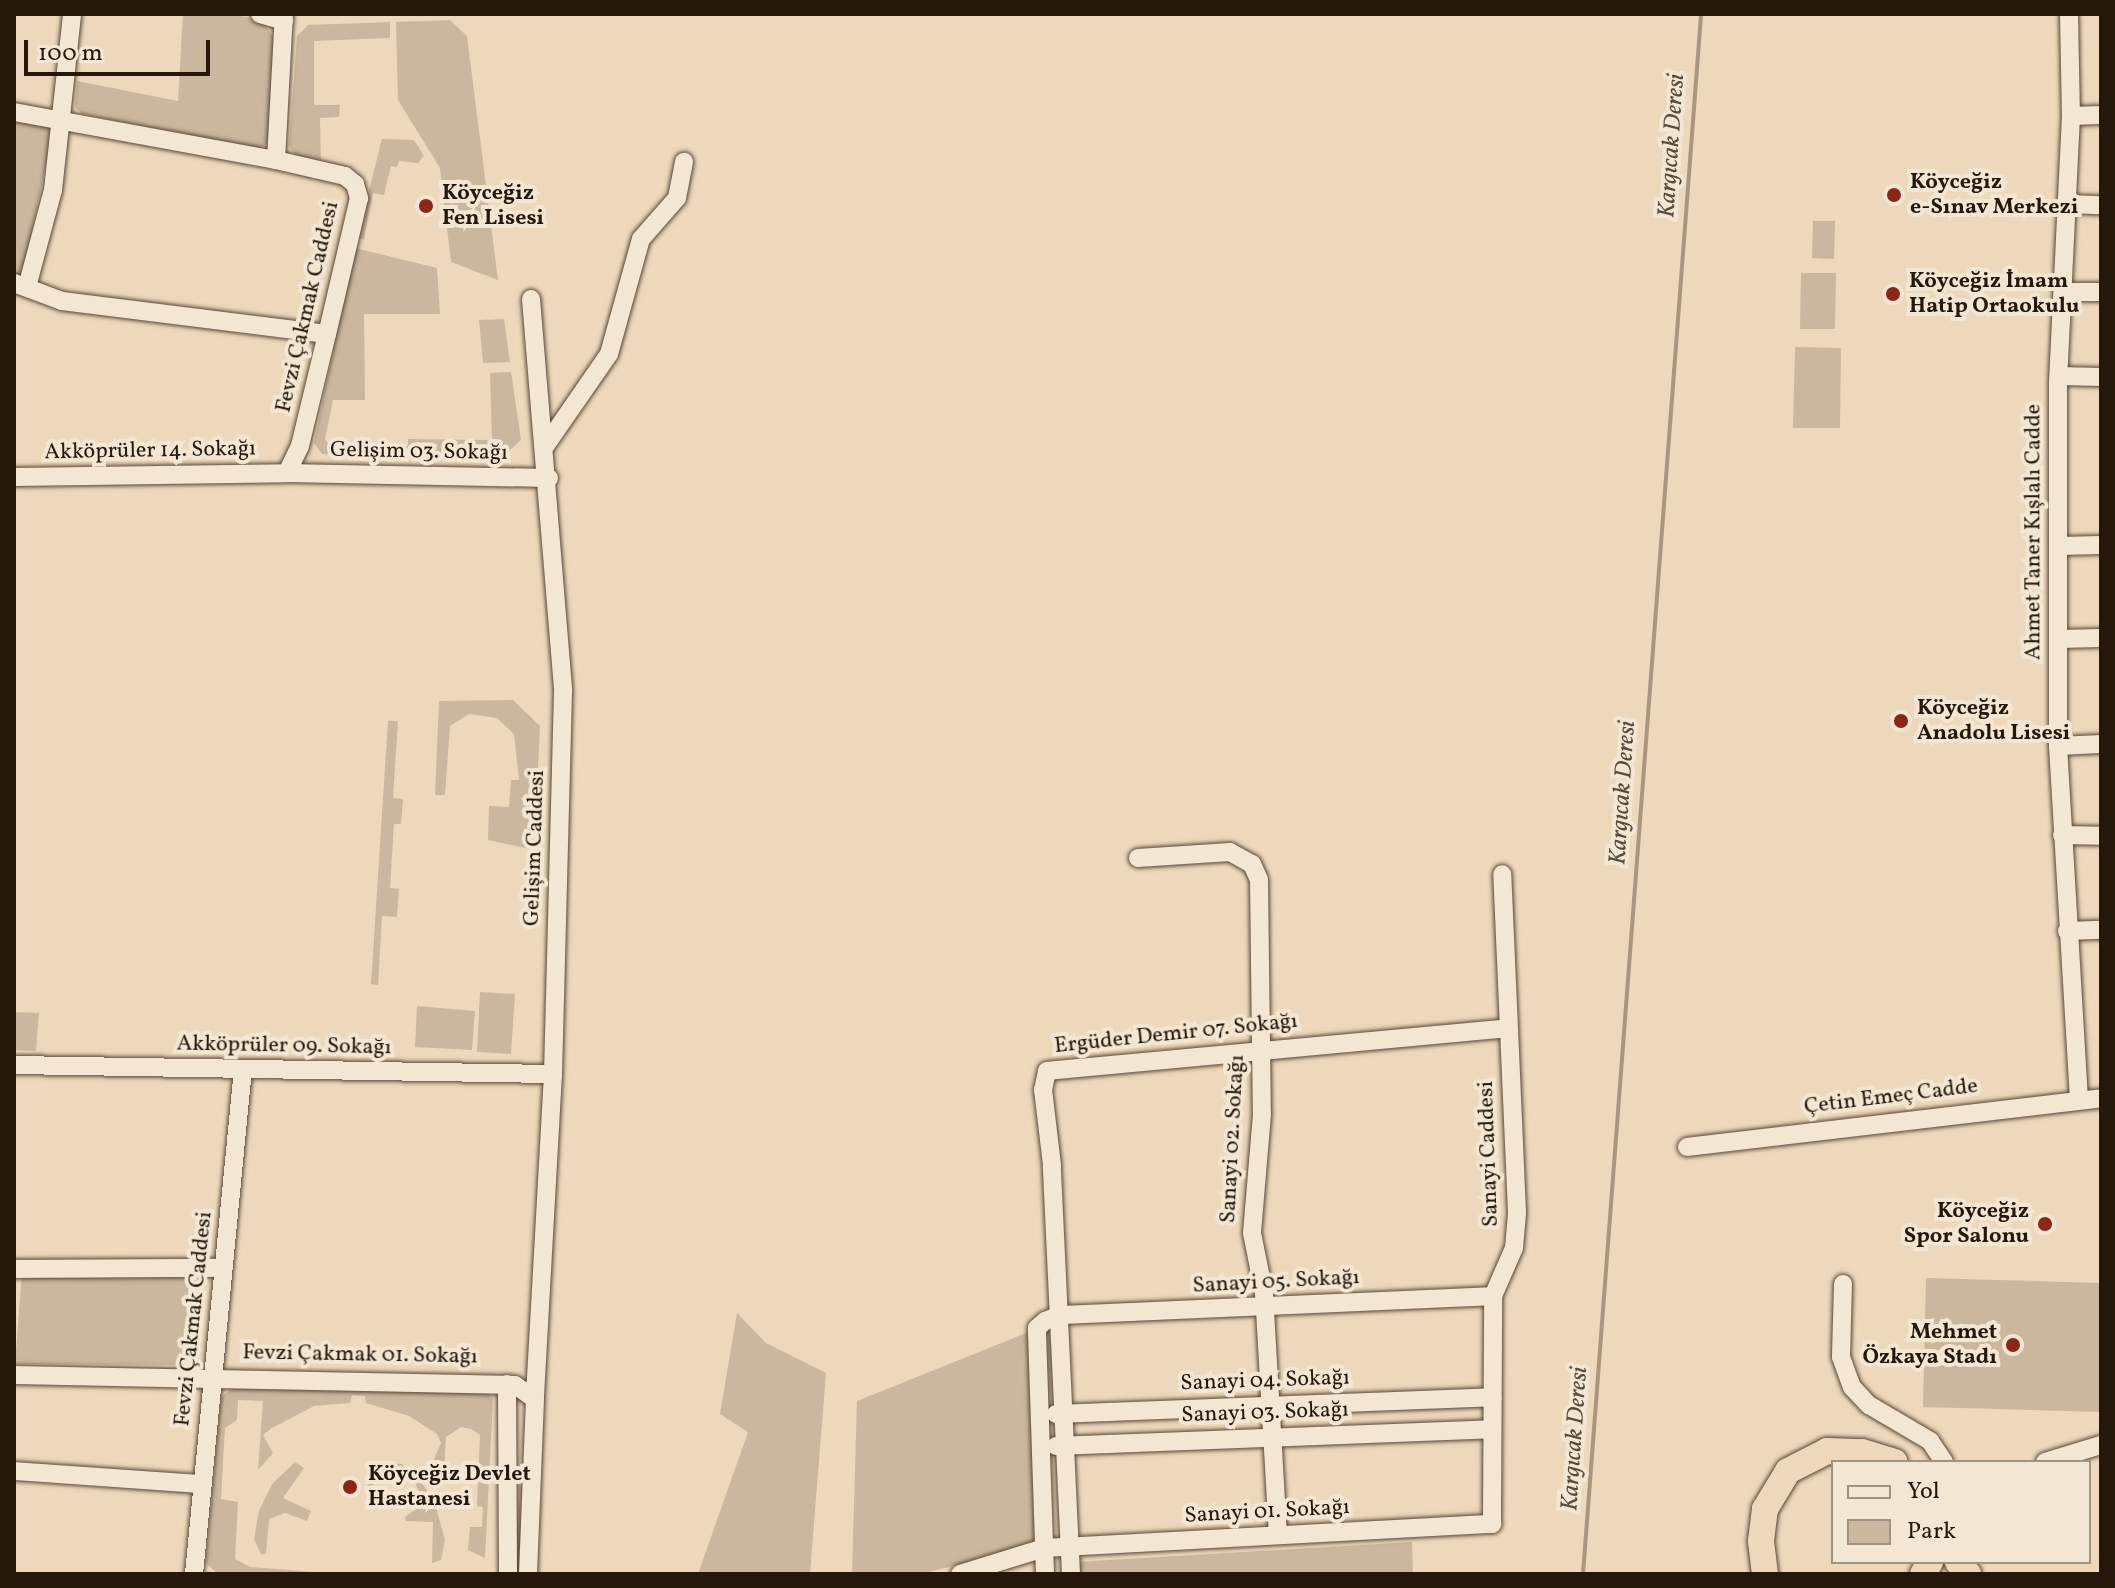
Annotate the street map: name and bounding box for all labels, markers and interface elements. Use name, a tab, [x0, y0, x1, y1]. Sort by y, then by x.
scale bar	[28, 24, 214, 74]
text: 100 m	[38, 37, 103, 71]
water label: Kargıcak Deresi	[1654, 73, 1692, 219]
place label: Köyceğiz e-Sınav Merkezi	[1910, 169, 2079, 220]
place label: Köyceğiz Fen Lisesi	[442, 180, 544, 232]
marker: Köyceğiz e-Sınav Merkezi	[1885, 186, 1903, 204]
marker: Köyceğiz Fen Lisesi	[417, 197, 435, 215]
street label: Fevzi Çakmak Caddesi	[271, 199, 345, 415]
place label: Köyceğiz İmam Hatip Ortaokulu	[1909, 268, 2079, 320]
marker: Köyceğiz İmam Hatip Ortaokulu	[1884, 285, 1902, 303]
street label: Ahmet Taner Kışlalı Cadde	[2021, 404, 2047, 660]
street label: Akköprüler 14. Sokağı	[44, 436, 256, 466]
street label: Gelişim 03. Sokağı	[330, 437, 508, 467]
place label: Köyceğiz Anadolu Lisesi	[1917, 695, 2070, 746]
marker: Köyceğiz Anadolu Lisesi	[1892, 712, 1910, 730]
water label: Kargıcak Deresi	[1605, 720, 1643, 866]
street label: Gelişim Caddesi	[519, 769, 551, 927]
street label: Ergüder Demir 07. Sokağı	[1053, 1008, 1299, 1060]
street label: Akköprüler 09. Sokağı	[176, 1031, 392, 1061]
street label: Sanayi 02. Sokağı	[1215, 1054, 1251, 1224]
street label: Çetin Emeç Cadde	[1803, 1073, 1979, 1121]
street label: Sanayi Caddesi	[1473, 1081, 1505, 1227]
place label: Köyceğiz Spor Salonu	[1904, 1198, 2029, 1250]
street label: Fevzi Çakmak Caddesi	[170, 1210, 218, 1428]
marker: Köyceğiz Spor Salonu	[2036, 1215, 2054, 1233]
street label: Sanayi 05. Sokağı	[1192, 1264, 1360, 1300]
place label: Mehmet Özkaya Stadı	[1862, 1319, 1997, 1370]
marker: Mehmet Özkaya Stadı	[2004, 1336, 2022, 1354]
street label: Fevzi Çakmak 01. Sokağı	[242, 1340, 478, 1370]
street label: Sanayi 04. Sokağı	[1180, 1365, 1350, 1397]
water label: Kargıcak Deresi	[1557, 1366, 1595, 1512]
street label: Sanayi 03. Sokağı	[1181, 1397, 1349, 1429]
legend	[1831, 1460, 2091, 1564]
place label: Köyceğiz Devlet Hastanesi	[368, 1461, 531, 1512]
text: Yol	[1907, 1475, 1940, 1509]
marker: Köyceğiz Devlet Hastanesi	[339, 1476, 361, 1498]
street label: Sanayi 01. Sokağı	[1184, 1494, 1350, 1530]
text: Park	[1907, 1515, 1956, 1549]

